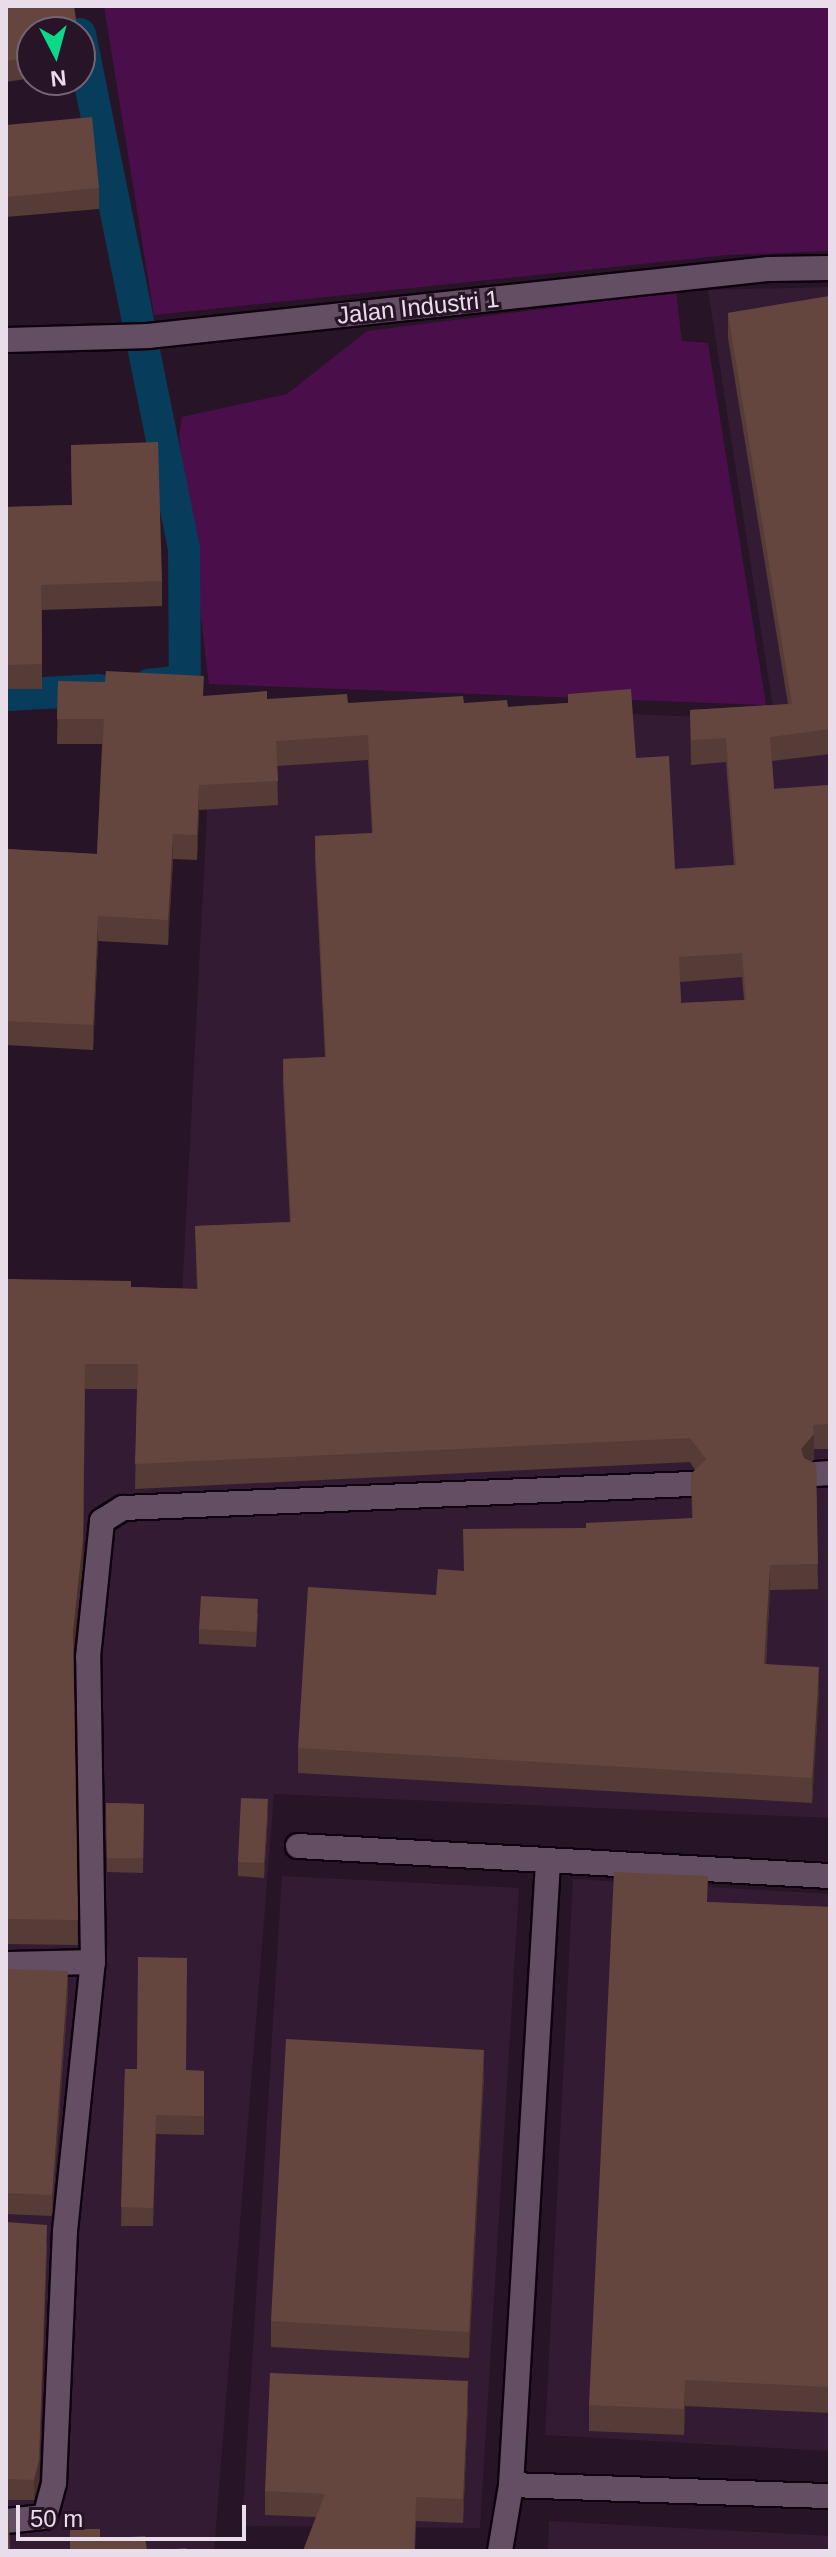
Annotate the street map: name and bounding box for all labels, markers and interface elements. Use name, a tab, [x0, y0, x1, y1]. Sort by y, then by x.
north arrow	[16, 16, 96, 96]
text: N	[49, 65, 68, 92]
street label: Jalan Industri 1	[336, 284, 500, 330]
scale bar	[20, 2489, 250, 2539]
text: 50 m	[30, 2505, 83, 2532]

